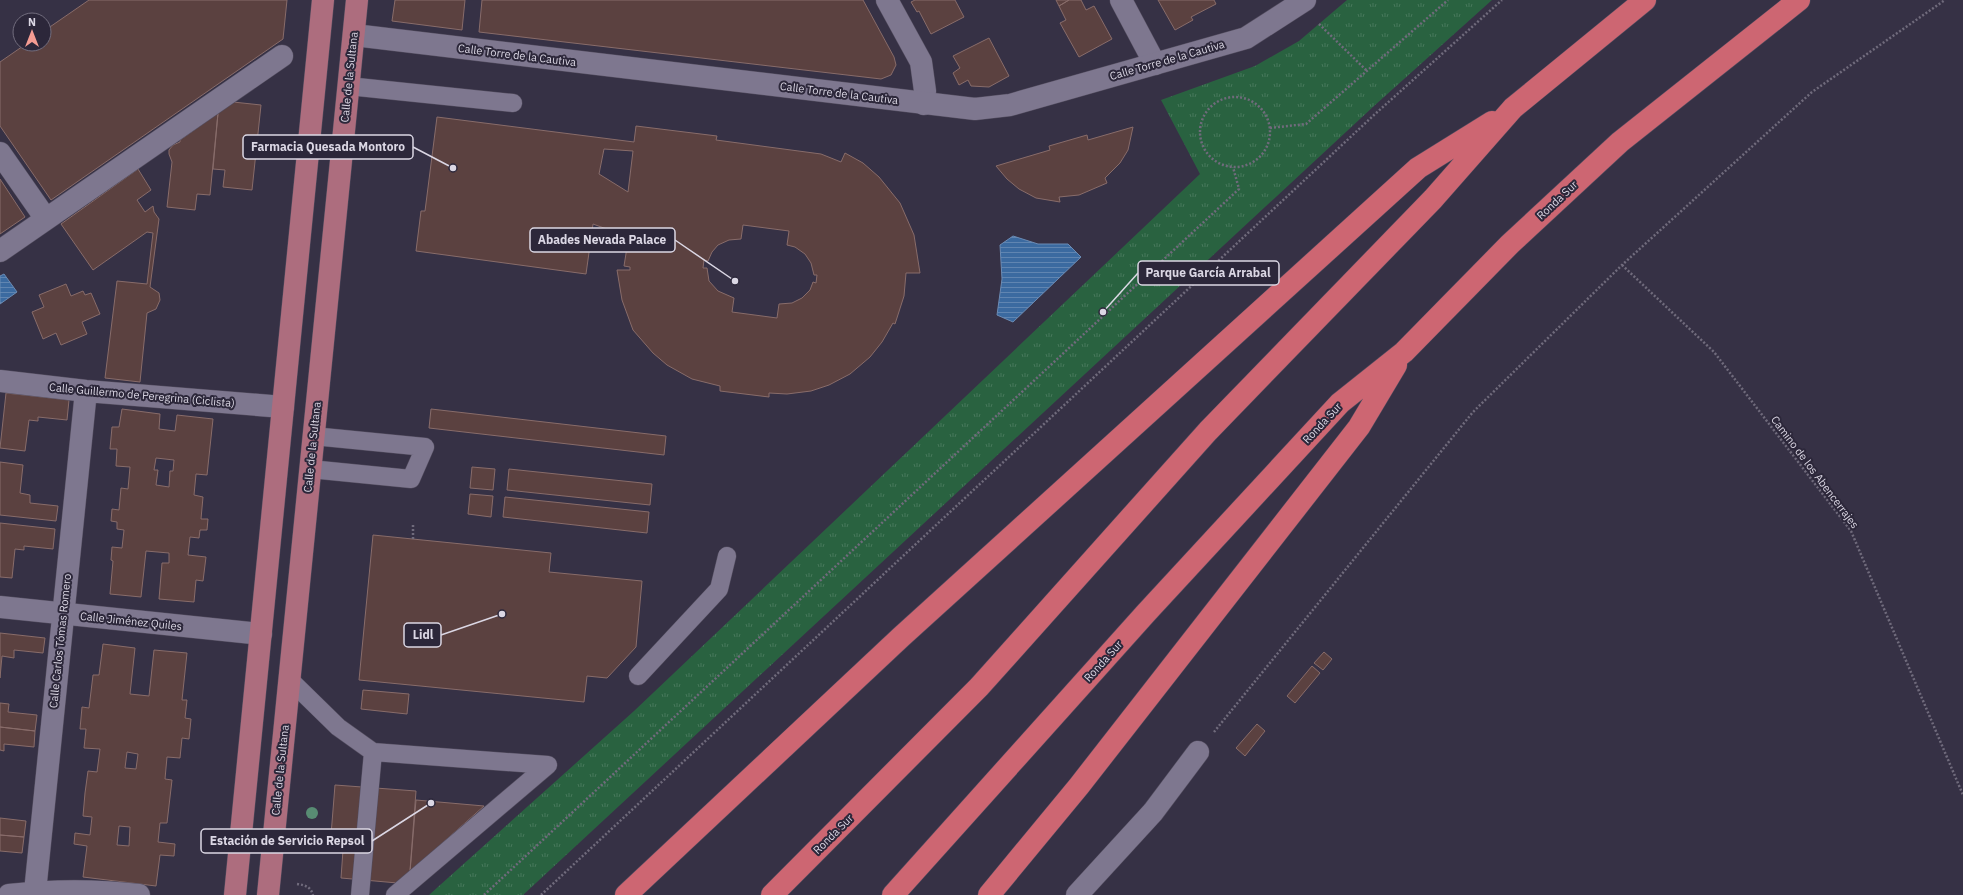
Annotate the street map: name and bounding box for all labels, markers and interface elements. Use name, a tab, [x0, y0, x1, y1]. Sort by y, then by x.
north arrow	[12, 12, 52, 52]
text: N	[28, 15, 36, 29]
street label: Calle de la Sultana	[337, 31, 361, 123]
street label: Calle Torre de la Cautiva	[1108, 37, 1226, 83]
street label: Calle Torre de la Cautiva	[457, 41, 577, 69]
street label: Calle Torre de la Cautiva	[779, 79, 899, 107]
callout: Farmacia Quesada Montoro	[243, 135, 413, 159]
text: Farmacia Quesada Montoro	[251, 139, 405, 154]
street label: Ronda Sur	[1534, 178, 1580, 222]
callout: Abades Nevada Palace	[530, 228, 675, 252]
text: Abades Nevada Palace	[538, 232, 667, 247]
callout: Parque García Arrabal	[1138, 261, 1279, 285]
text: Parque García Arrabal	[1145, 265, 1271, 280]
street label: Calle Guillermo de Peregrina (Ciclista)	[49, 380, 235, 410]
street label: Ronda Sur	[1300, 400, 1344, 446]
street label: Calle de la Sultana	[300, 401, 324, 493]
street label: Camino de los Abencerrajes	[1768, 413, 1862, 531]
street label: Calle Carlos Tómas Romero	[46, 573, 74, 709]
street label: Calle Jiménez Quiles	[79, 609, 183, 633]
callout: Lidl	[404, 623, 441, 647]
text: Lidl	[413, 627, 434, 642]
street label: Ronda Sur	[1081, 637, 1125, 685]
street label: Calle de la Sultana	[268, 724, 292, 816]
street label: Ronda Sur	[810, 811, 856, 857]
callout: Estación de Servicio Repsol	[201, 829, 372, 853]
text: Estación de Servicio Repsol	[210, 833, 365, 848]

